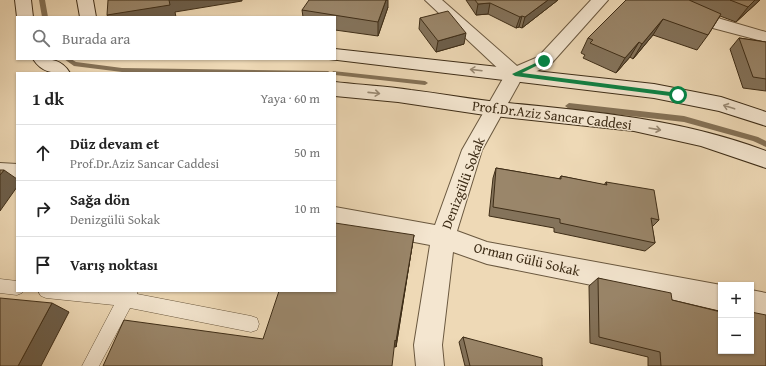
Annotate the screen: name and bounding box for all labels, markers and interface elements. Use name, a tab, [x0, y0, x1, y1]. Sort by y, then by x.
search box	[16, 16, 336, 60]
icon: search	[30, 27, 52, 49]
text: Burada ara	[62, 28, 130, 49]
route end	[535, 52, 553, 70]
one-way arrow	[470, 66, 483, 74]
text: 1 dk	[32, 86, 64, 111]
route start	[669, 86, 687, 104]
text: Yaya · 60 m	[261, 89, 320, 108]
one-way arrow	[367, 89, 380, 97]
street label: Prof.Dr.Aziz Sancar Caddesi	[471, 95, 633, 135]
one-way arrow	[723, 103, 736, 110]
one-way arrow	[649, 125, 662, 133]
text: Düz devam et	[70, 133, 159, 154]
street label: Denizgülü Sokak	[436, 133, 490, 232]
icon: ahead	[32, 142, 54, 164]
text: 50 m	[294, 143, 320, 162]
text: Prof.Dr.Aziz Sancar Caddesi	[70, 154, 219, 173]
text: Sağa dön	[70, 189, 130, 210]
icon: right	[32, 198, 54, 220]
text: 10 m	[294, 199, 320, 218]
text: Denizgülü Sokak	[70, 210, 160, 229]
street label: Orman Gülü Sokak	[472, 237, 583, 281]
icon: arrive	[32, 254, 54, 276]
text: Varış noktası	[70, 254, 158, 275]
map controls	[718, 282, 754, 354]
button: +	[718, 282, 754, 318]
button: −	[718, 318, 754, 354]

